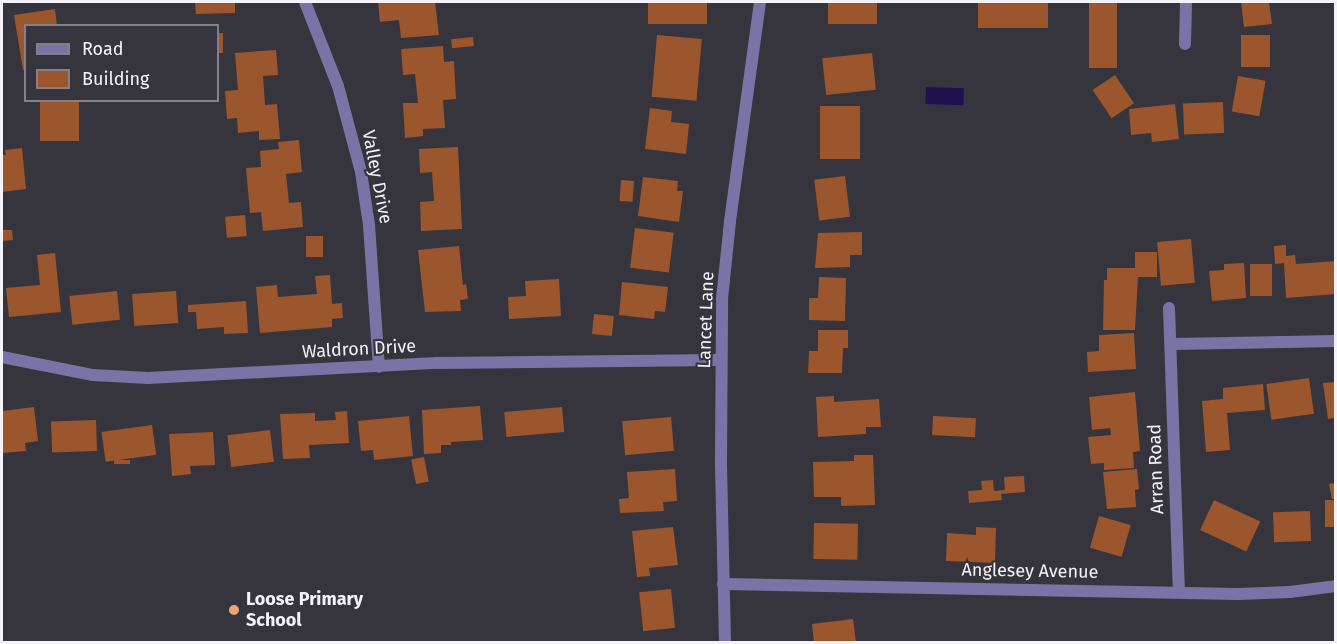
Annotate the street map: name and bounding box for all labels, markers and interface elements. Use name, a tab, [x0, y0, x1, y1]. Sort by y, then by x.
legend	[24, 24, 219, 102]
text: Road	[82, 38, 124, 60]
text: Building	[82, 68, 149, 90]
street label: Valley Drive	[357, 128, 397, 226]
street label: Lancet Lane	[694, 271, 718, 369]
street label: Waldron Drive	[301, 335, 417, 363]
street label: Arran Road	[1144, 424, 1168, 514]
street label: Anglesey Avenue	[961, 559, 1099, 583]
place label: Loose Primary School	[246, 589, 363, 632]
marker: Loose Primary School	[227, 603, 241, 617]

